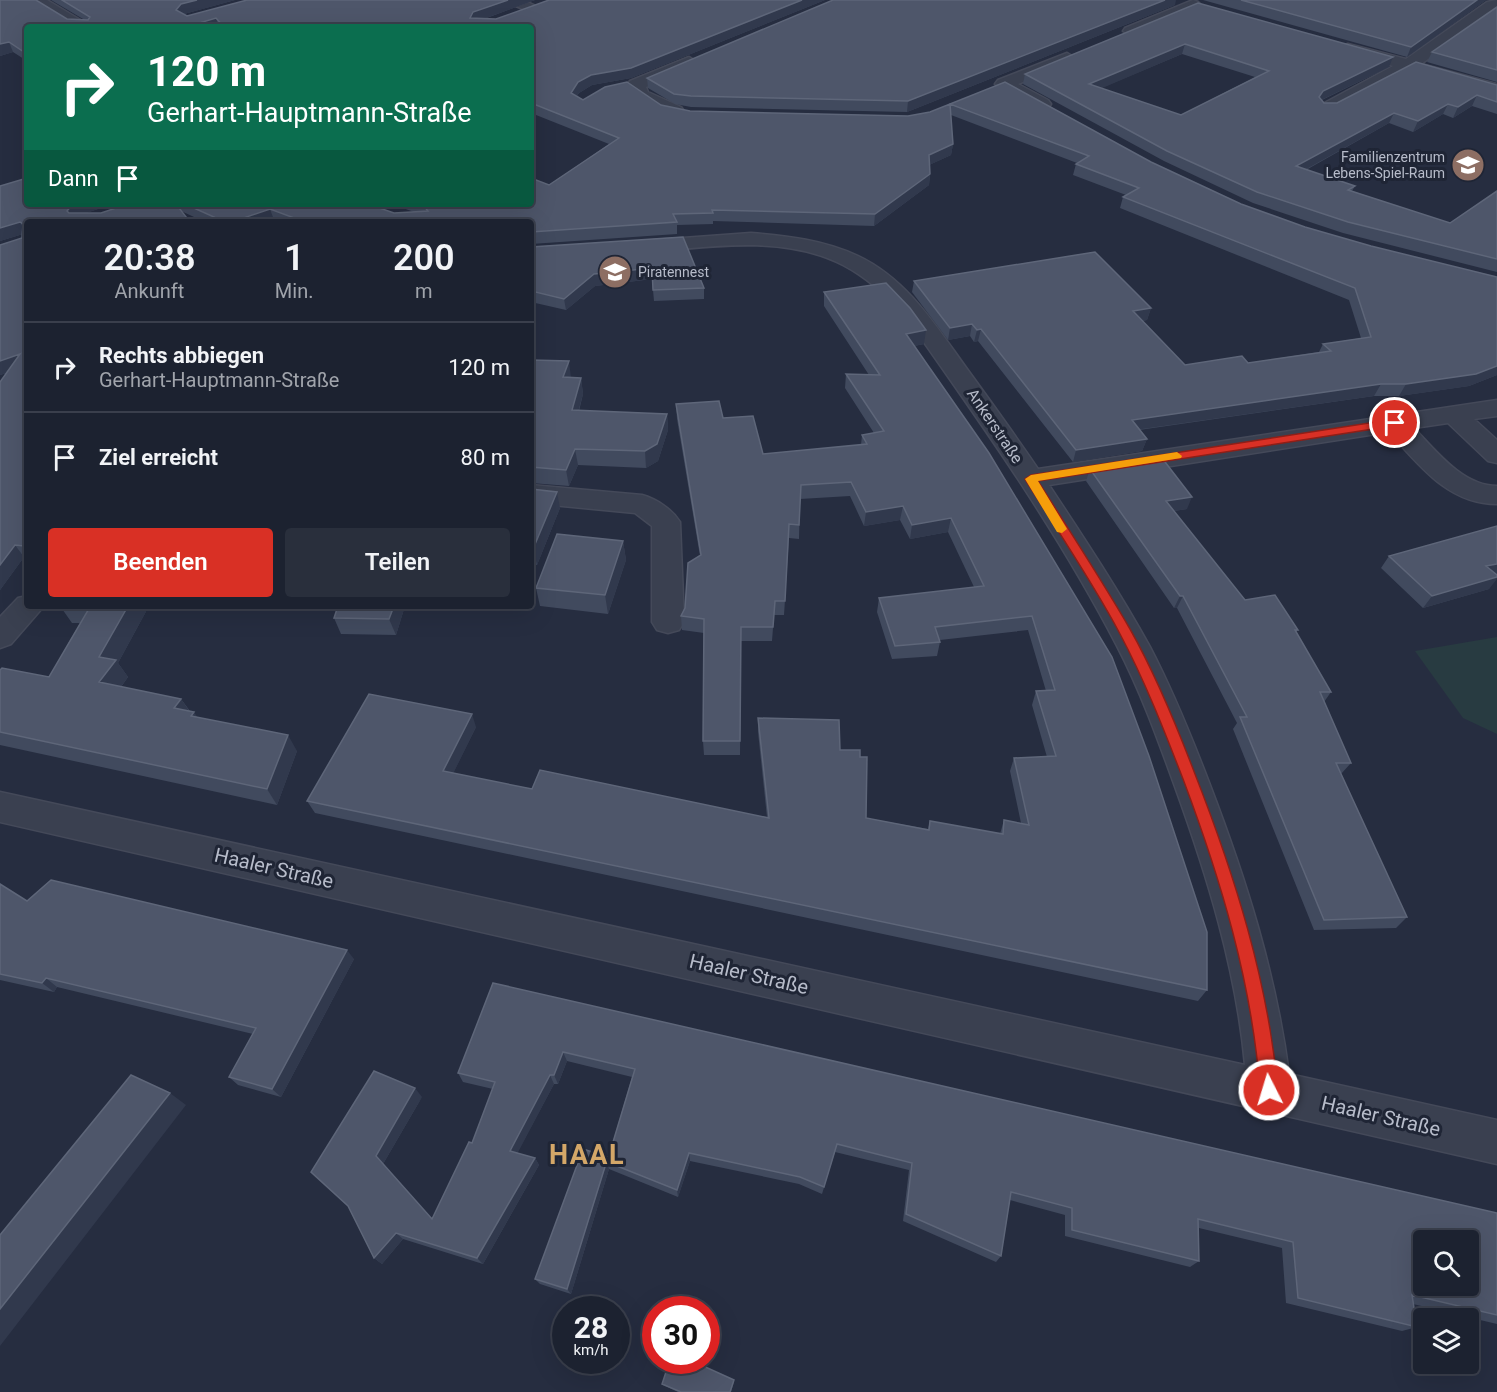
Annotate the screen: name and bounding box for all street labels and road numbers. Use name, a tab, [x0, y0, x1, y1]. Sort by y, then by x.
street label: Ankerstraße	[963, 385, 1027, 467]
street label: Haaler Straße	[212, 843, 336, 893]
street label: Haaler Straße	[687, 949, 811, 999]
street label: Haaler Straße	[1319, 1091, 1443, 1141]

